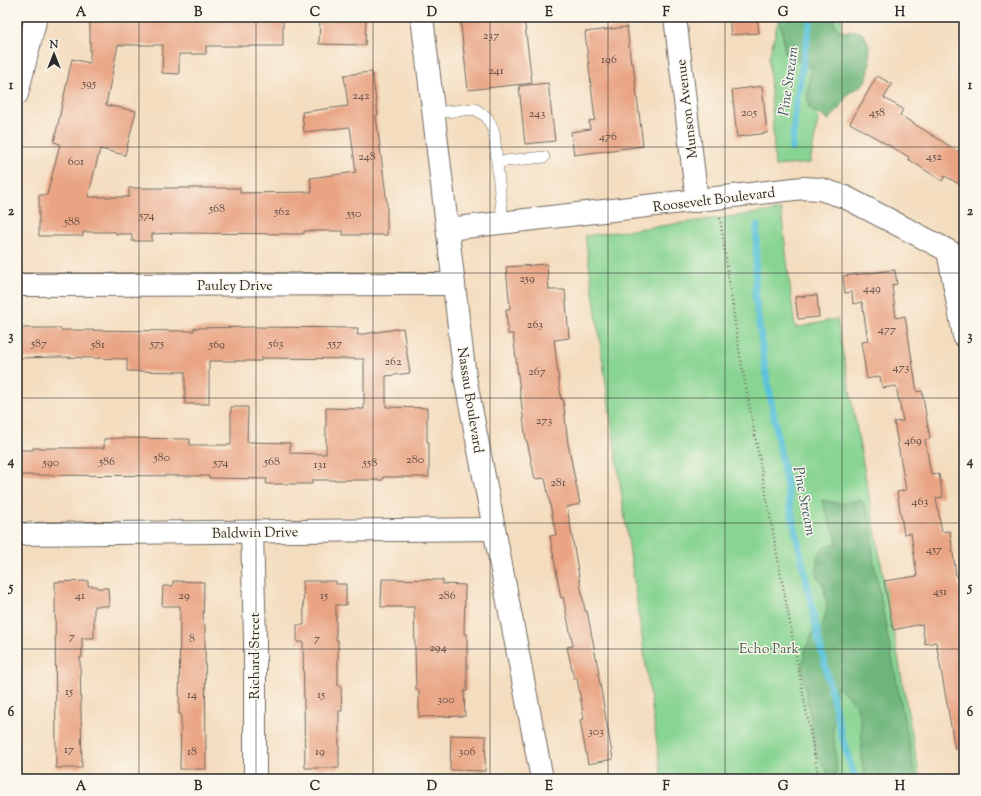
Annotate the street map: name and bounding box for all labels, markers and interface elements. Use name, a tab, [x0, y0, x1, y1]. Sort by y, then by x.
text: A	[76, 4, 87, 22]
text: B	[194, 4, 203, 22]
text: C	[310, 4, 320, 22]
text: D	[427, 4, 437, 22]
text: E	[545, 4, 553, 22]
text: F	[662, 4, 670, 22]
text: G	[778, 4, 789, 22]
text: H	[895, 4, 906, 22]
house number: 237	[483, 27, 499, 45]
north arrow	[34, 34, 74, 74]
text: N	[49, 37, 59, 53]
water label: Pine Stream	[774, 44, 805, 117]
house number: 196	[601, 51, 617, 69]
street label: Munson Avenue	[672, 58, 704, 160]
house number: 241	[488, 62, 504, 80]
house number: 595	[81, 75, 96, 93]
text: 1	[9, 77, 14, 95]
text: 1	[968, 77, 973, 95]
house number: 242	[352, 87, 370, 105]
house number: 205	[741, 104, 757, 122]
house number: 458	[869, 104, 885, 122]
house number: 243	[529, 105, 545, 123]
house number: 476	[599, 128, 617, 146]
house number: 248	[358, 148, 376, 166]
house number: 452	[926, 148, 942, 166]
house number: 601	[68, 153, 84, 171]
street label: Roosevelt Boulevard	[652, 184, 777, 218]
house number: 568	[208, 200, 225, 218]
text: 2	[8, 203, 15, 221]
house number: 562	[273, 203, 290, 221]
text: 2	[967, 203, 974, 221]
house number: 550	[346, 205, 361, 223]
house number: 574	[138, 207, 155, 225]
house number: 588	[63, 213, 80, 231]
house number: 259	[519, 270, 535, 288]
street label: Pauley Drive	[197, 277, 273, 297]
house number: 449	[863, 280, 881, 298]
house number: 263	[527, 316, 543, 334]
house number: 477	[878, 321, 896, 339]
text: 3	[8, 328, 14, 346]
text: 3	[967, 328, 973, 346]
house number: 587	[30, 335, 47, 353]
house number: 575	[149, 335, 164, 353]
house number: 563	[268, 335, 284, 353]
house number: 557	[327, 335, 342, 353]
house number: 581	[90, 336, 105, 354]
house number: 569	[208, 336, 225, 354]
street label: Nassau Boulevard	[451, 346, 487, 455]
house number: 262	[384, 353, 402, 371]
house number: 473	[893, 359, 910, 377]
house number: 267	[528, 363, 546, 381]
house number: 273	[536, 412, 552, 430]
house number: 469	[904, 432, 922, 450]
house number: 580	[153, 449, 170, 467]
house number: 280	[406, 451, 424, 469]
text: 4	[7, 453, 15, 471]
house number: 586	[98, 453, 115, 471]
house number: 568	[263, 453, 280, 471]
text: 4	[966, 453, 974, 471]
house number: 590	[42, 454, 59, 472]
house number: 574	[212, 454, 229, 472]
house number: 558	[362, 454, 377, 472]
house number: 131	[313, 456, 327, 474]
water label: Pine Stream	[787, 465, 821, 538]
house number: 281	[550, 474, 566, 492]
house number: 463	[912, 493, 929, 511]
street label: Baldwin Drive	[212, 523, 298, 545]
house number: 457	[926, 541, 942, 559]
text: 5	[8, 579, 14, 597]
text: 5	[967, 579, 973, 597]
house number: 451	[933, 583, 947, 601]
house number: 41	[75, 587, 85, 605]
house number: 29	[178, 587, 190, 605]
house number: 15	[320, 587, 328, 605]
house number: 286	[438, 587, 456, 605]
street label: Richard Street	[246, 612, 266, 699]
house number: 7	[69, 628, 75, 646]
house number: 8	[189, 630, 195, 648]
house number: 7	[314, 630, 320, 648]
house number: 294	[429, 639, 447, 657]
park label: Echo Park	[739, 640, 799, 660]
house number: 15	[65, 683, 73, 701]
house number: 14	[187, 686, 197, 704]
house number: 15	[317, 686, 325, 704]
house number: 300	[437, 691, 455, 709]
text: 6	[8, 704, 15, 722]
text: 6	[967, 704, 974, 722]
house number: 303	[588, 723, 604, 741]
house number: 17	[64, 741, 74, 759]
house number: 18	[187, 743, 197, 761]
house number: 19	[315, 743, 325, 761]
house number: 306	[458, 743, 476, 761]
text: A	[76, 778, 87, 796]
text: B	[194, 778, 203, 796]
text: C	[310, 778, 320, 796]
text: D	[427, 778, 437, 796]
text: E	[545, 778, 553, 796]
text: F	[662, 778, 670, 796]
text: G	[778, 778, 789, 796]
text: H	[895, 778, 906, 796]

